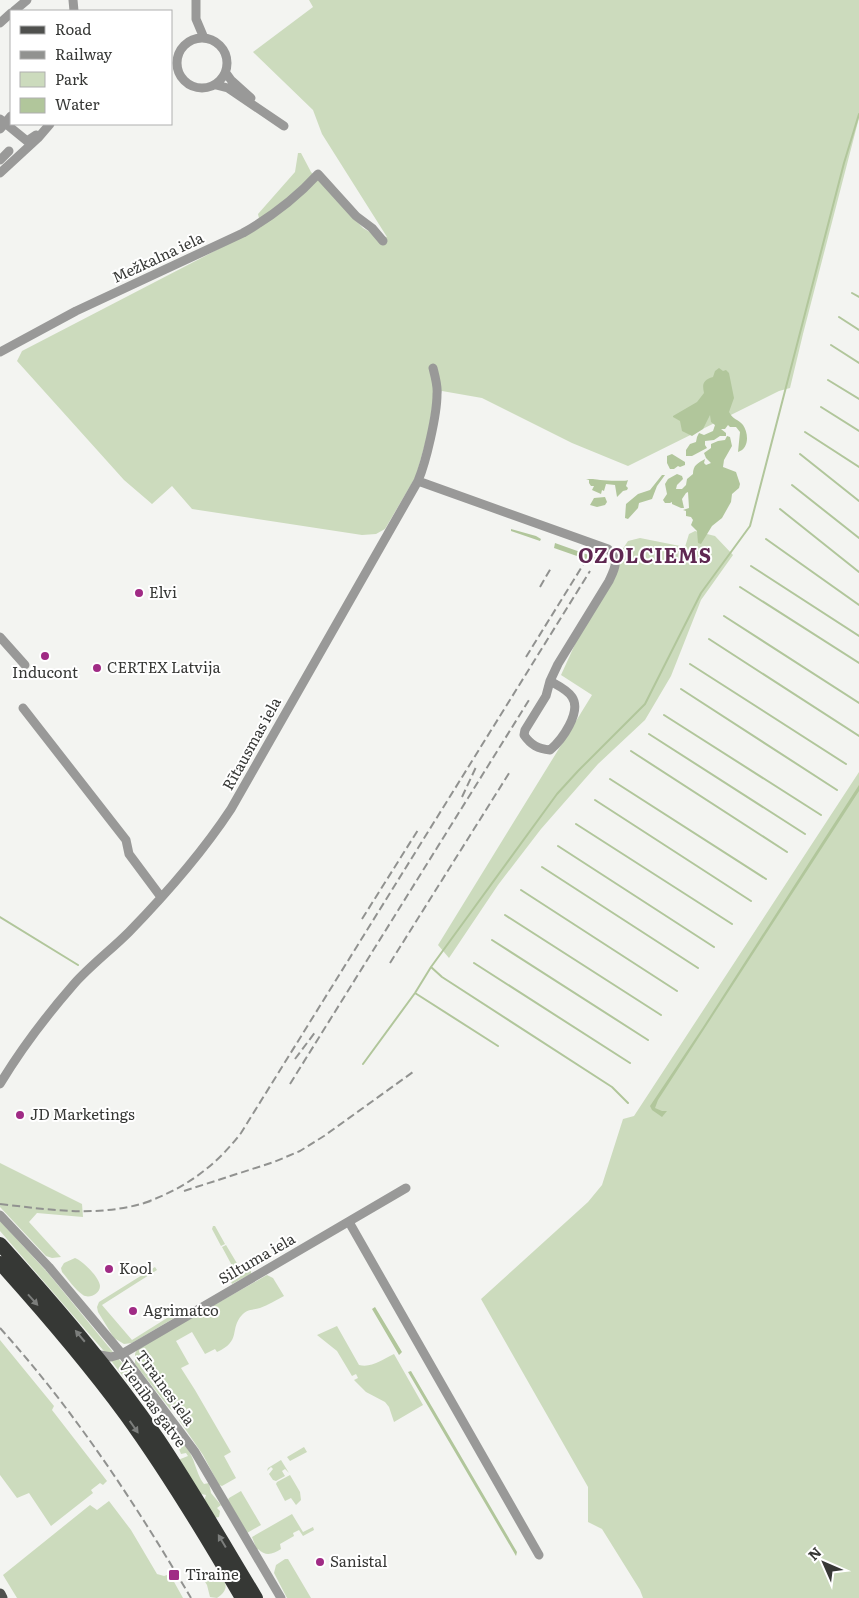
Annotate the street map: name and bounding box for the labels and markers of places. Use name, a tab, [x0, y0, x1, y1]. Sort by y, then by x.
place label: Elvi	[149, 580, 177, 603]
marker: Elvi	[133, 587, 145, 599]
marker: Inducont	[39, 650, 51, 662]
place label: CERTEX Latvija	[107, 655, 221, 678]
place label: Inducont	[12, 660, 78, 683]
marker: CERTEX Latvija	[91, 662, 103, 674]
place label: JD Marketings	[30, 1102, 135, 1125]
marker: JD Marketings	[14, 1109, 26, 1121]
place label: Kool	[119, 1256, 152, 1279]
marker: Kool	[103, 1263, 115, 1275]
place label: Agrimatco	[143, 1298, 219, 1321]
marker: Agrimatco	[127, 1305, 139, 1317]
place label: Sanistal	[330, 1549, 387, 1572]
marker: Sanistal	[314, 1556, 326, 1568]
place label: Tīraine	[185, 1562, 239, 1585]
marker: Tīraine	[167, 1568, 181, 1582]

